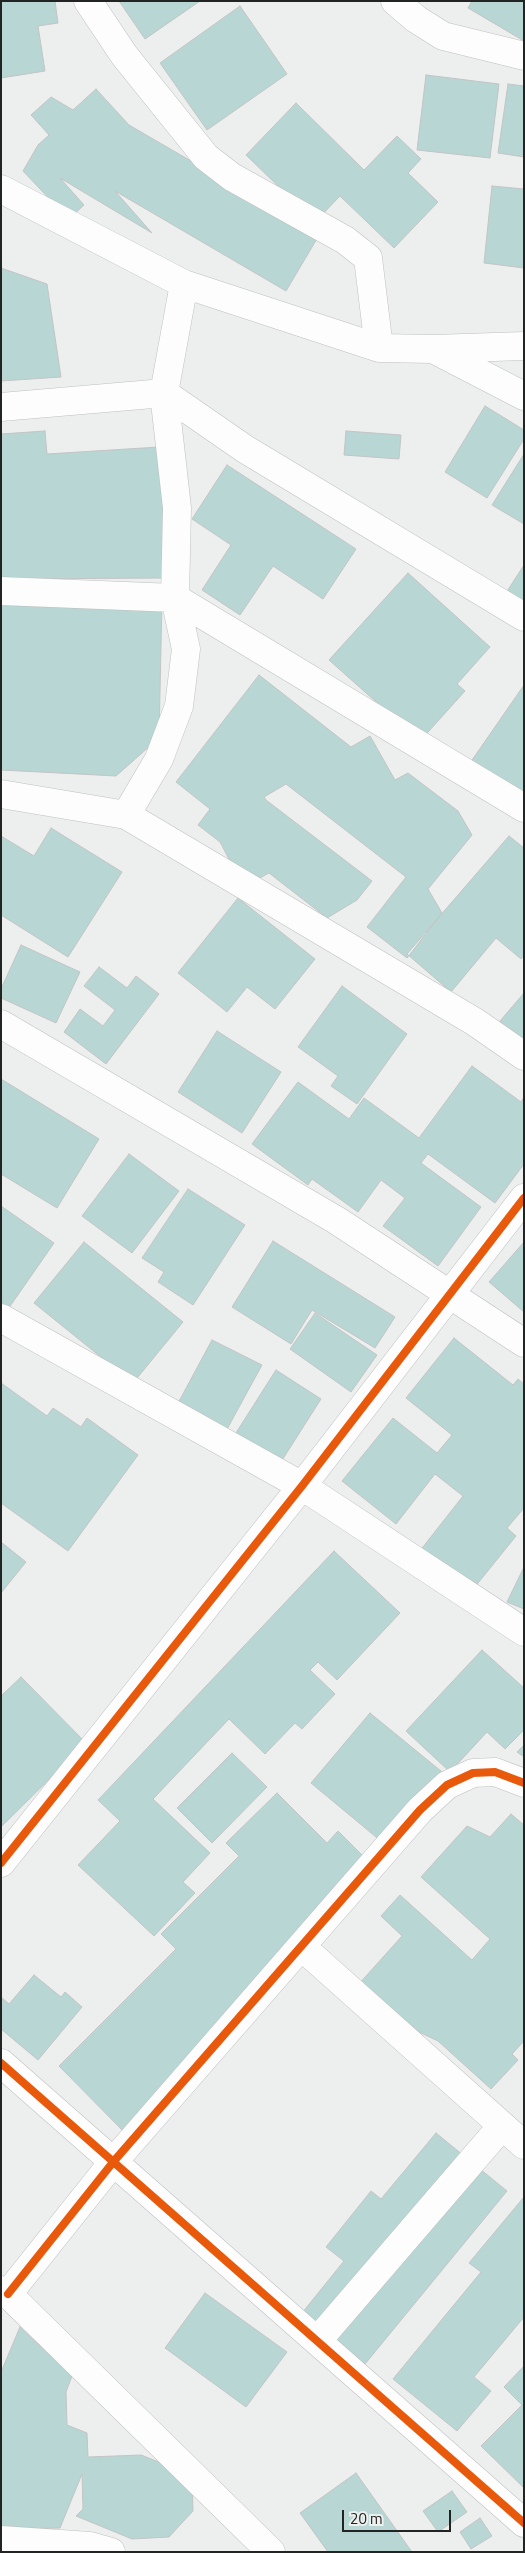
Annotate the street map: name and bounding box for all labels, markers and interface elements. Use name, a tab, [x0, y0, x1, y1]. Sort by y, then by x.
scale bar	[345, 2500, 454, 2532]
text: 20 m	[350, 2507, 383, 2530]

